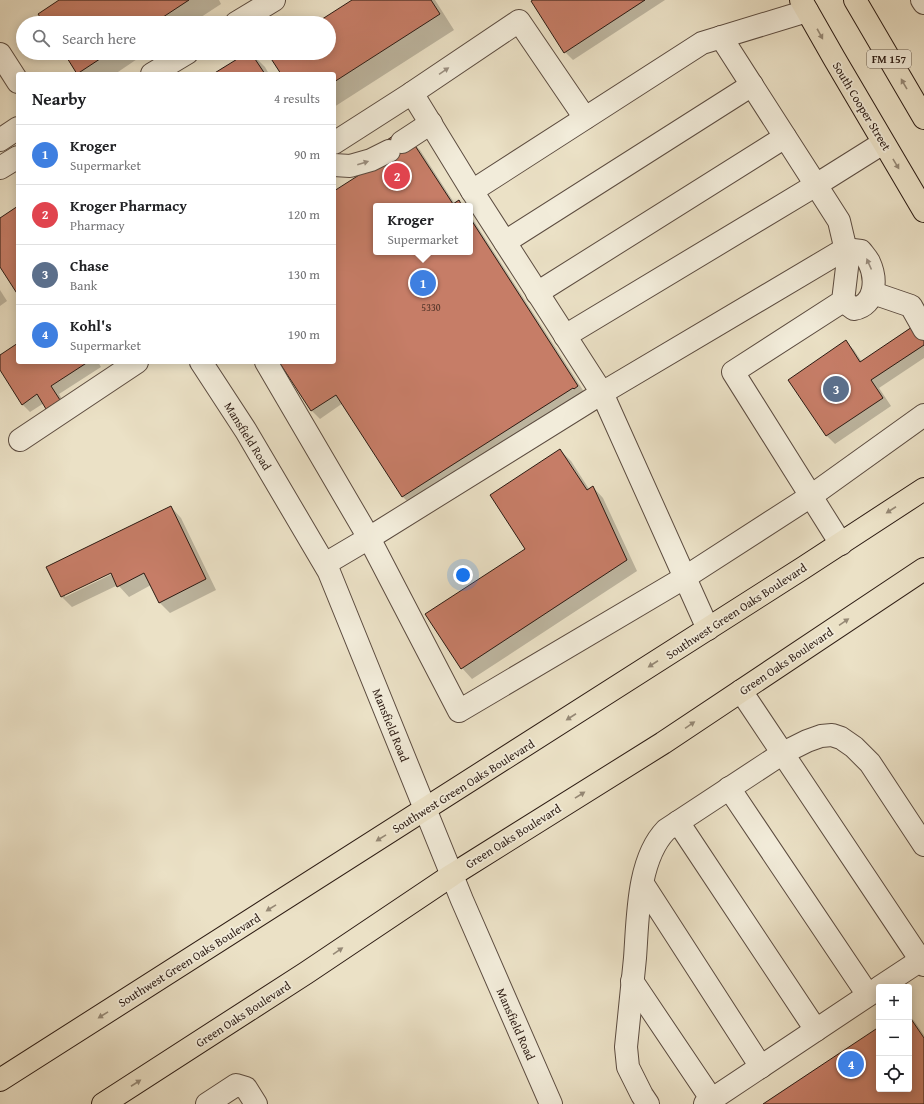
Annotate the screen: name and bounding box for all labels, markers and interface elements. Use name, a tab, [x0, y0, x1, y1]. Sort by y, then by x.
search box	[16, 16, 336, 60]
icon: search	[30, 27, 52, 49]
text: Search here	[62, 28, 136, 49]
one-way arrow	[816, 28, 823, 40]
road number: FM 157	[867, 50, 911, 68]
street label: South Cooper Street	[829, 58, 896, 154]
one-way arrow	[439, 67, 450, 75]
one-way arrow	[901, 79, 908, 90]
text: Nearby	[32, 86, 86, 111]
text: 4 results	[274, 89, 320, 108]
text: Kroger	[70, 135, 116, 156]
text: 1	[42, 145, 48, 164]
text: 90 m	[294, 145, 320, 164]
text: Supermarket	[70, 156, 141, 175]
one-way arrow	[893, 158, 900, 170]
one-way arrow	[357, 159, 369, 165]
pin: 2	[384, 161, 410, 191]
text: Kroger Pharmacy	[70, 195, 187, 216]
popup	[373, 203, 473, 255]
text: 2	[42, 205, 48, 224]
text: 120 m	[288, 205, 320, 224]
text: Kroger	[387, 209, 434, 230]
text: Pharmacy	[70, 216, 125, 235]
text: Supermarket	[387, 230, 459, 249]
text: Chase	[70, 255, 109, 276]
one-way arrow	[865, 257, 871, 269]
text: 3	[42, 265, 48, 284]
text: 130 m	[288, 265, 320, 284]
pin: 1	[410, 268, 436, 298]
text: Bank	[70, 276, 97, 295]
house number: 5330	[421, 300, 441, 315]
text: Kohl's	[70, 315, 112, 336]
text: 4	[42, 325, 48, 344]
text: 190 m	[288, 325, 320, 344]
text: Supermarket	[70, 336, 141, 355]
pin: 3	[823, 374, 849, 404]
street label: Mansfield Road	[220, 399, 276, 474]
one-way arrow	[886, 506, 897, 514]
street label: Southwest Green Oaks Boulevard	[663, 560, 809, 662]
your location	[453, 565, 473, 585]
one-way arrow	[839, 618, 850, 626]
street label: Green Oaks Boulevard	[736, 624, 836, 698]
one-way arrow	[647, 661, 659, 668]
street label: Mansfield Road	[369, 686, 414, 765]
one-way arrow	[566, 713, 576, 721]
one-way arrow	[685, 721, 695, 729]
street label: Southwest Green Oaks Boulevard	[389, 736, 537, 836]
one-way arrow	[575, 791, 585, 799]
street label: Green Oaks Boulevard	[463, 801, 563, 871]
one-way arrow	[375, 834, 387, 841]
one-way arrow	[265, 904, 277, 911]
street label: Southwest Green Oaks Boulevard	[115, 909, 264, 1011]
one-way arrow	[332, 948, 344, 955]
street label: Green Oaks Boulevard	[192, 977, 294, 1051]
map controls	[876, 984, 912, 1092]
button: +	[876, 984, 912, 1020]
street label: Mansfield Road	[492, 985, 540, 1063]
one-way arrow	[97, 1011, 108, 1019]
button: −	[876, 1020, 912, 1056]
pin: 4	[838, 1049, 864, 1079]
button: locate	[876, 1056, 912, 1092]
one-way arrow	[131, 1079, 141, 1087]

